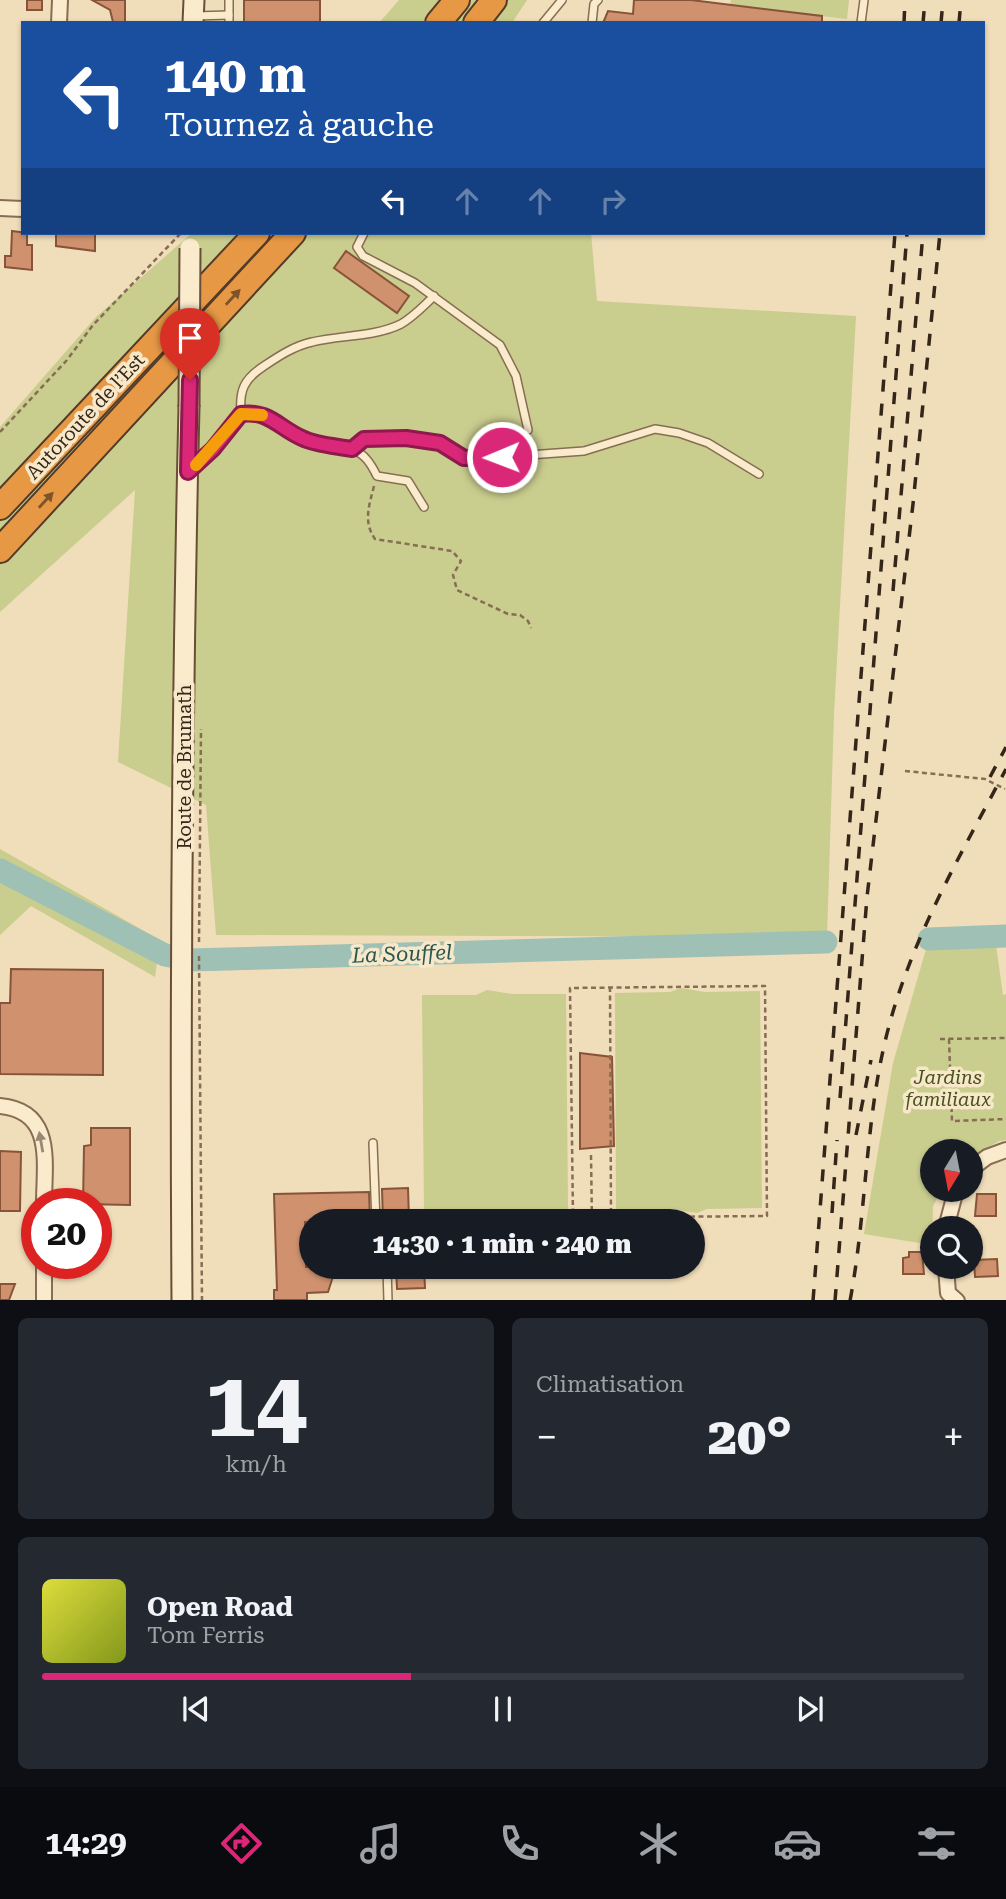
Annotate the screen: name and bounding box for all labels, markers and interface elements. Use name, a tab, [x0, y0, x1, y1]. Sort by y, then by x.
text: 140 m	[164, 47, 306, 104]
icon: left	[49, 49, 140, 140]
text: Tournez à gauche	[164, 106, 434, 144]
icon: left	[375, 182, 413, 220]
icon: ahead	[448, 182, 486, 220]
icon: ahead	[521, 182, 559, 220]
icon: right	[594, 182, 632, 220]
one-way arrow	[225, 289, 241, 306]
pin	[160, 308, 220, 380]
icon: arrive	[171, 319, 209, 357]
street label: Autoroute de l’Est	[21, 349, 149, 484]
position arrow	[465, 420, 539, 494]
one-way arrow	[38, 491, 54, 509]
street label: Route de Brumath	[173, 684, 196, 850]
water label: La Souffel	[350, 940, 453, 968]
park label: Jardins familiaux	[905, 1066, 991, 1111]
one-way arrow	[35, 1131, 46, 1153]
north arrow	[920, 1139, 984, 1202]
map controls	[920, 1139, 983, 1279]
speed limit sign: 20	[21, 1188, 112, 1279]
button: search	[920, 1216, 983, 1279]
text: 14:30 · 1 min · 240 m	[372, 1229, 632, 1259]
text: 14	[205, 1352, 307, 1458]
text: Climatisation	[536, 1371, 684, 1398]
text: 20°	[708, 1406, 792, 1467]
text: −	[536, 1415, 557, 1459]
text: +	[943, 1415, 964, 1459]
text: km/h	[225, 1451, 287, 1478]
text: Open Road	[147, 1592, 293, 1622]
text: Tom Ferris	[147, 1622, 264, 1649]
icon: previous	[177, 1690, 215, 1728]
icon: pause	[484, 1690, 522, 1728]
icon: next	[791, 1690, 829, 1728]
icon: directions	[217, 1819, 266, 1868]
icon: music	[356, 1819, 405, 1868]
icon: phone	[495, 1819, 544, 1868]
icon: climate	[634, 1819, 683, 1868]
icon: car	[773, 1819, 822, 1868]
icon: filters	[912, 1819, 961, 1868]
text: 14:29	[45, 1824, 127, 1862]

